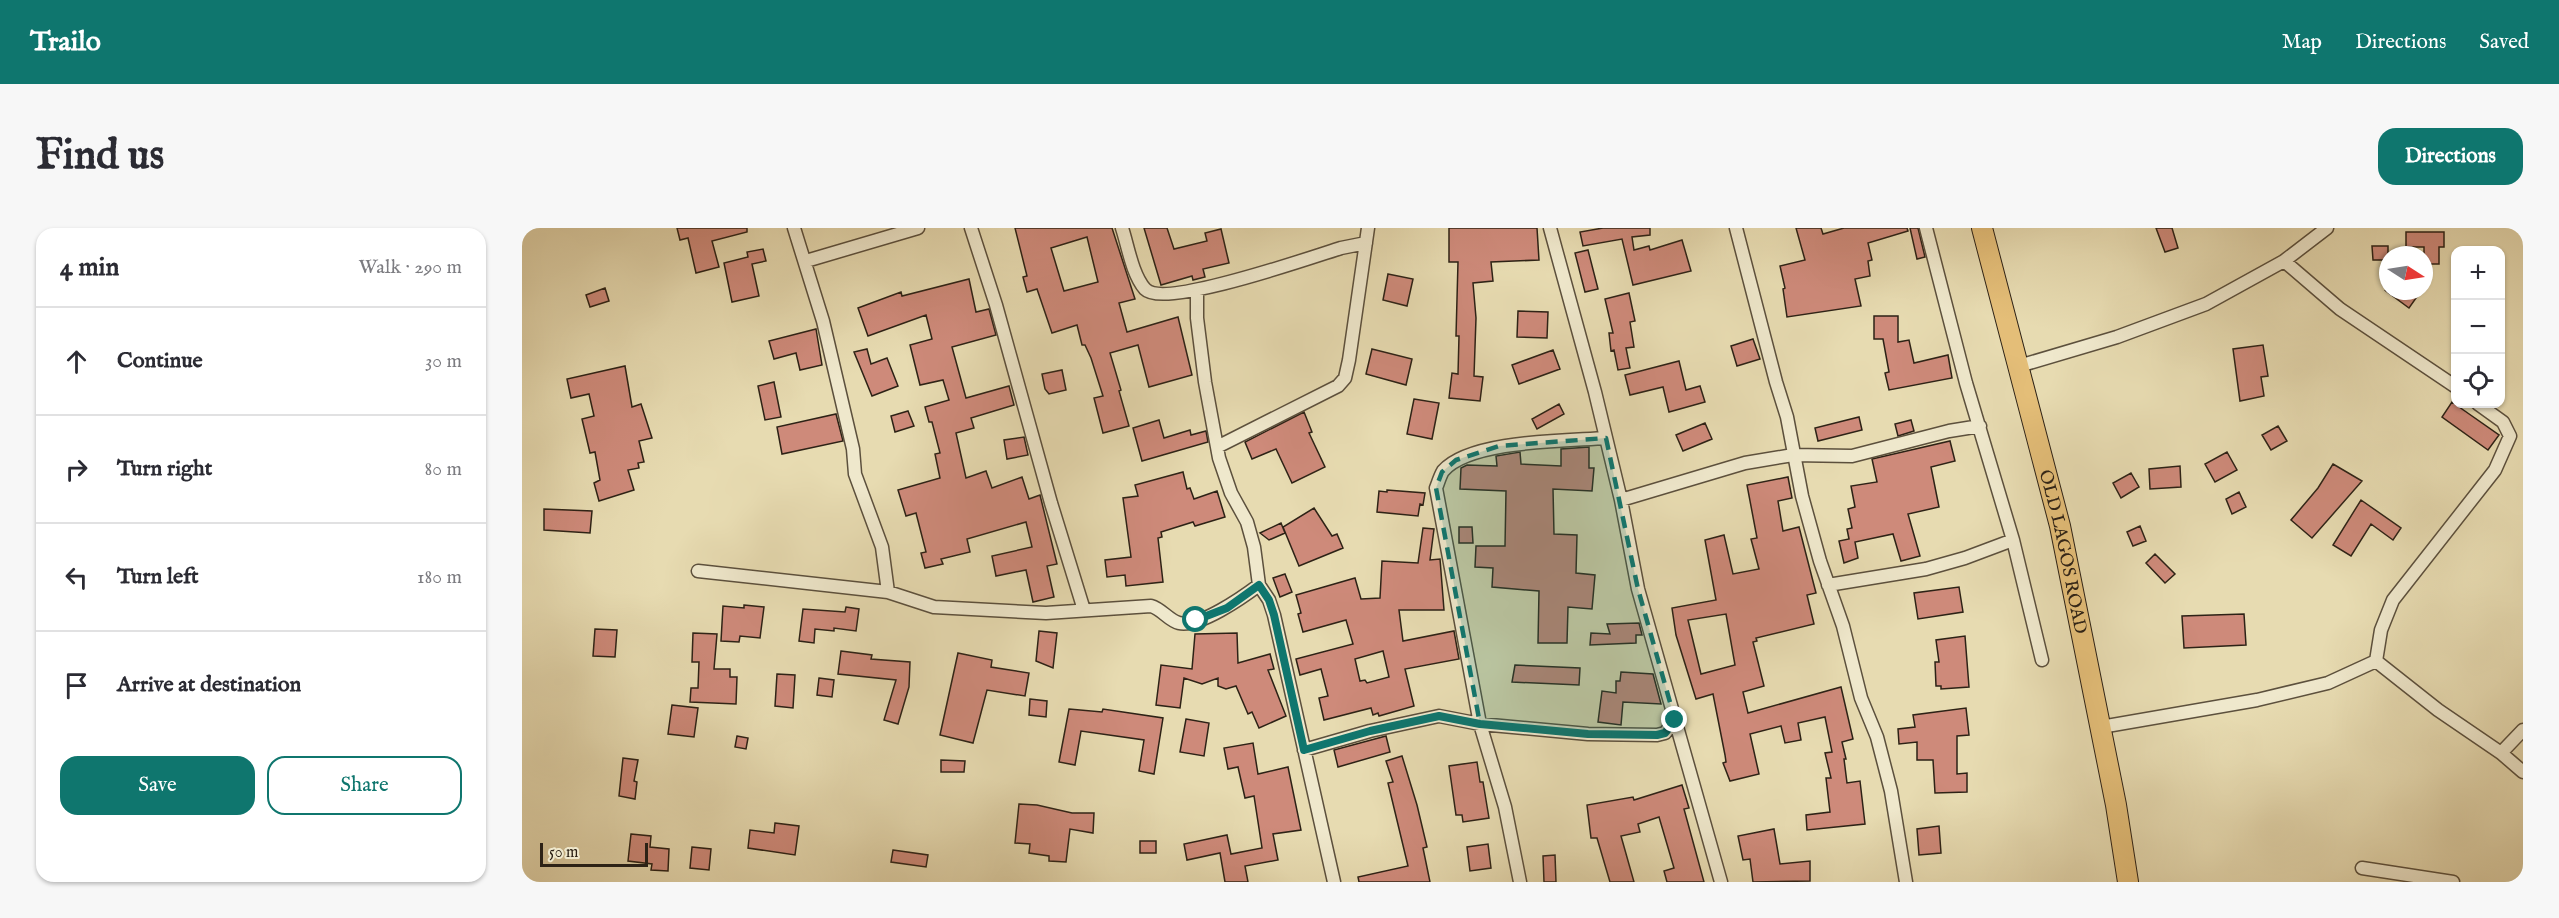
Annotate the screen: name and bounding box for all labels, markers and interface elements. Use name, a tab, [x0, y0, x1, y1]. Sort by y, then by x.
text: Trailo	[30, 25, 101, 60]
text: Map	[2282, 29, 2322, 56]
text: Directions	[2355, 29, 2446, 56]
text: Saved	[2479, 29, 2529, 56]
button: Directions	[2378, 128, 2523, 185]
text: Find us	[36, 130, 164, 183]
north arrow	[2379, 246, 2433, 300]
map controls	[2451, 246, 2505, 408]
button: +	[2451, 246, 2505, 300]
text: 4 min	[60, 251, 119, 284]
text: Walk · 290 m	[358, 255, 462, 280]
button: −	[2451, 300, 2505, 354]
icon: ahead	[60, 345, 93, 378]
text: Continue	[117, 347, 203, 375]
text: 30 m	[425, 349, 462, 374]
button: locate	[2451, 354, 2505, 408]
icon: right	[60, 453, 93, 486]
text: Turn right	[117, 455, 212, 483]
text: 80 m	[425, 457, 462, 482]
street label: OLD LAGOS ROAD	[2033, 468, 2091, 636]
icon: left	[60, 561, 93, 594]
text: Turn left	[117, 563, 199, 591]
text: 180 m	[417, 565, 462, 590]
route start	[1182, 606, 1208, 632]
icon: arrive	[60, 669, 93, 702]
text: Arrive at destination	[117, 671, 301, 699]
route end	[1661, 706, 1687, 732]
button: Save	[60, 756, 255, 815]
button: Share	[267, 756, 462, 815]
scale bar	[540, 840, 648, 868]
text: 50 m	[549, 843, 578, 863]

